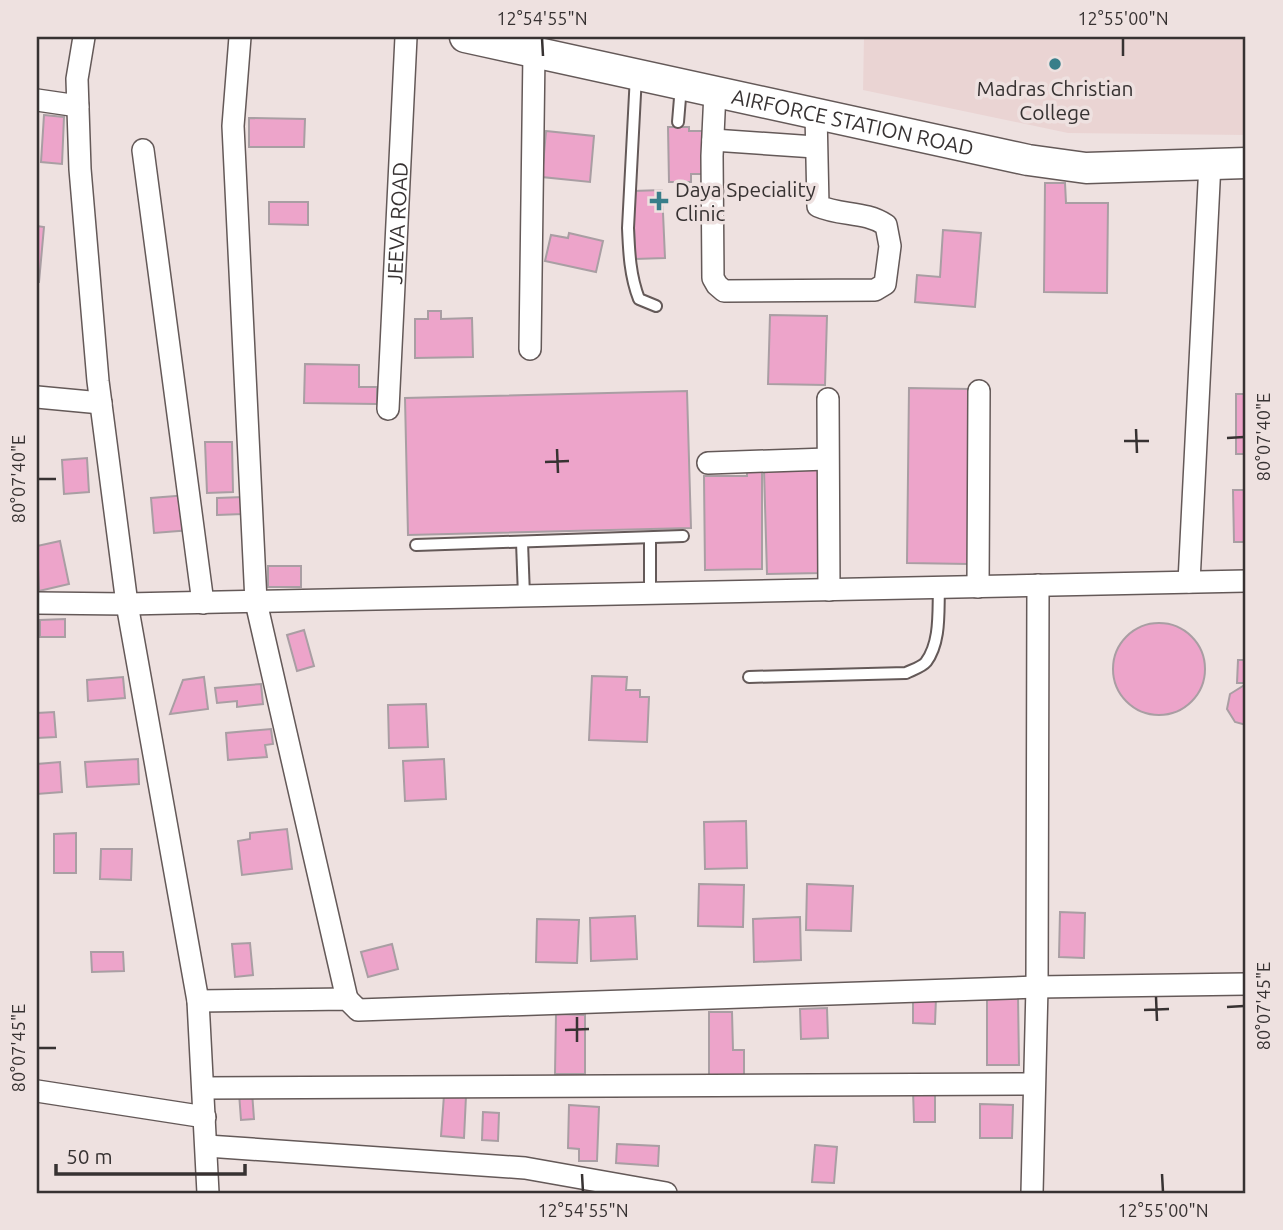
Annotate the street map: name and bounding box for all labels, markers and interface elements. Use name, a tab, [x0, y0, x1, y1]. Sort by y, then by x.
text: 12°54'55"N	[496, 8, 588, 28]
text: 12°55'00"N	[1077, 8, 1169, 28]
marker: Madras Christian College	[1047, 56, 1063, 72]
place label: Madras Christian College	[976, 76, 1134, 124]
street label: AIRFORCE STATION ROAD	[730, 84, 976, 160]
street label: JEEVA ROAD	[382, 162, 412, 285]
place label: Daya Speciality Clinic	[675, 177, 816, 225]
marker: Daya Speciality Clinic	[649, 191, 669, 211]
text: 80°07'40"E	[1253, 393, 1273, 481]
text: 80°07'40"E	[8, 435, 28, 523]
text: 80°07'45"E	[1253, 962, 1273, 1050]
text: 80°07'45"E	[8, 1004, 28, 1092]
scale bar	[56, 1132, 245, 1176]
text: 50 m	[66, 1144, 113, 1168]
text: 12°54'55"N	[537, 1200, 629, 1220]
text: 12°55'00"N	[1117, 1200, 1209, 1220]

